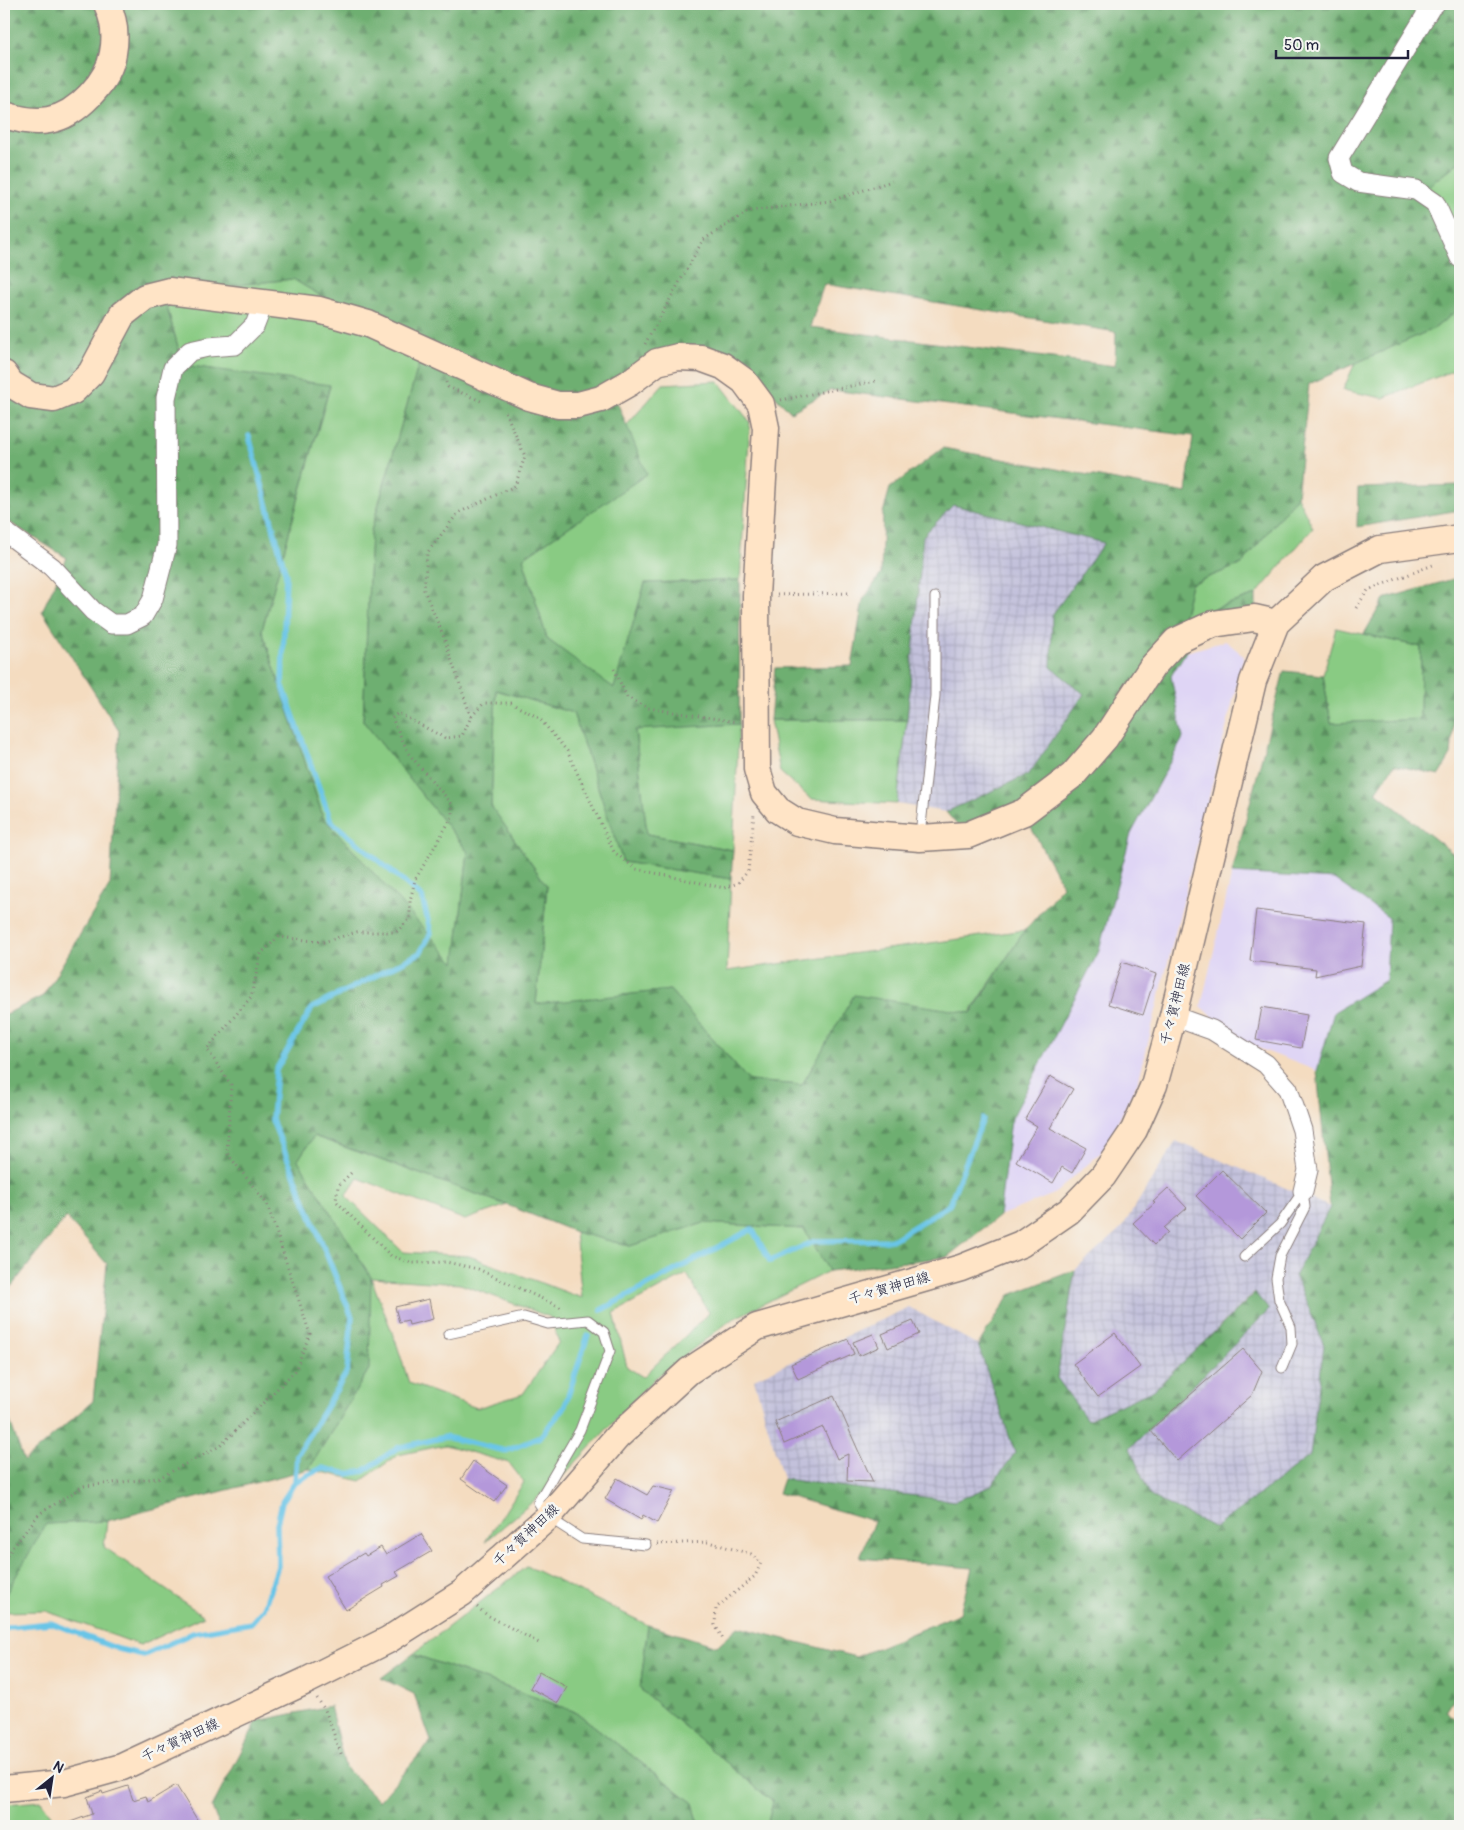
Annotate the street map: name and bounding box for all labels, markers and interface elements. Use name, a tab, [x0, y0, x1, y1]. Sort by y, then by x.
scale bar	[1276, 28, 1409, 60]
text: 50 m	[1284, 36, 1319, 55]
street label: 千々賀神田線	[1157, 961, 1193, 1047]
street label: 千々賀神田線	[846, 1268, 932, 1308]
street label: 千々賀神田線	[489, 1500, 563, 1570]
street label: 千々賀神田線	[138, 1715, 222, 1765]
north arrow	[28, 1752, 78, 1802]
text: N	[50, 1757, 67, 1777]

